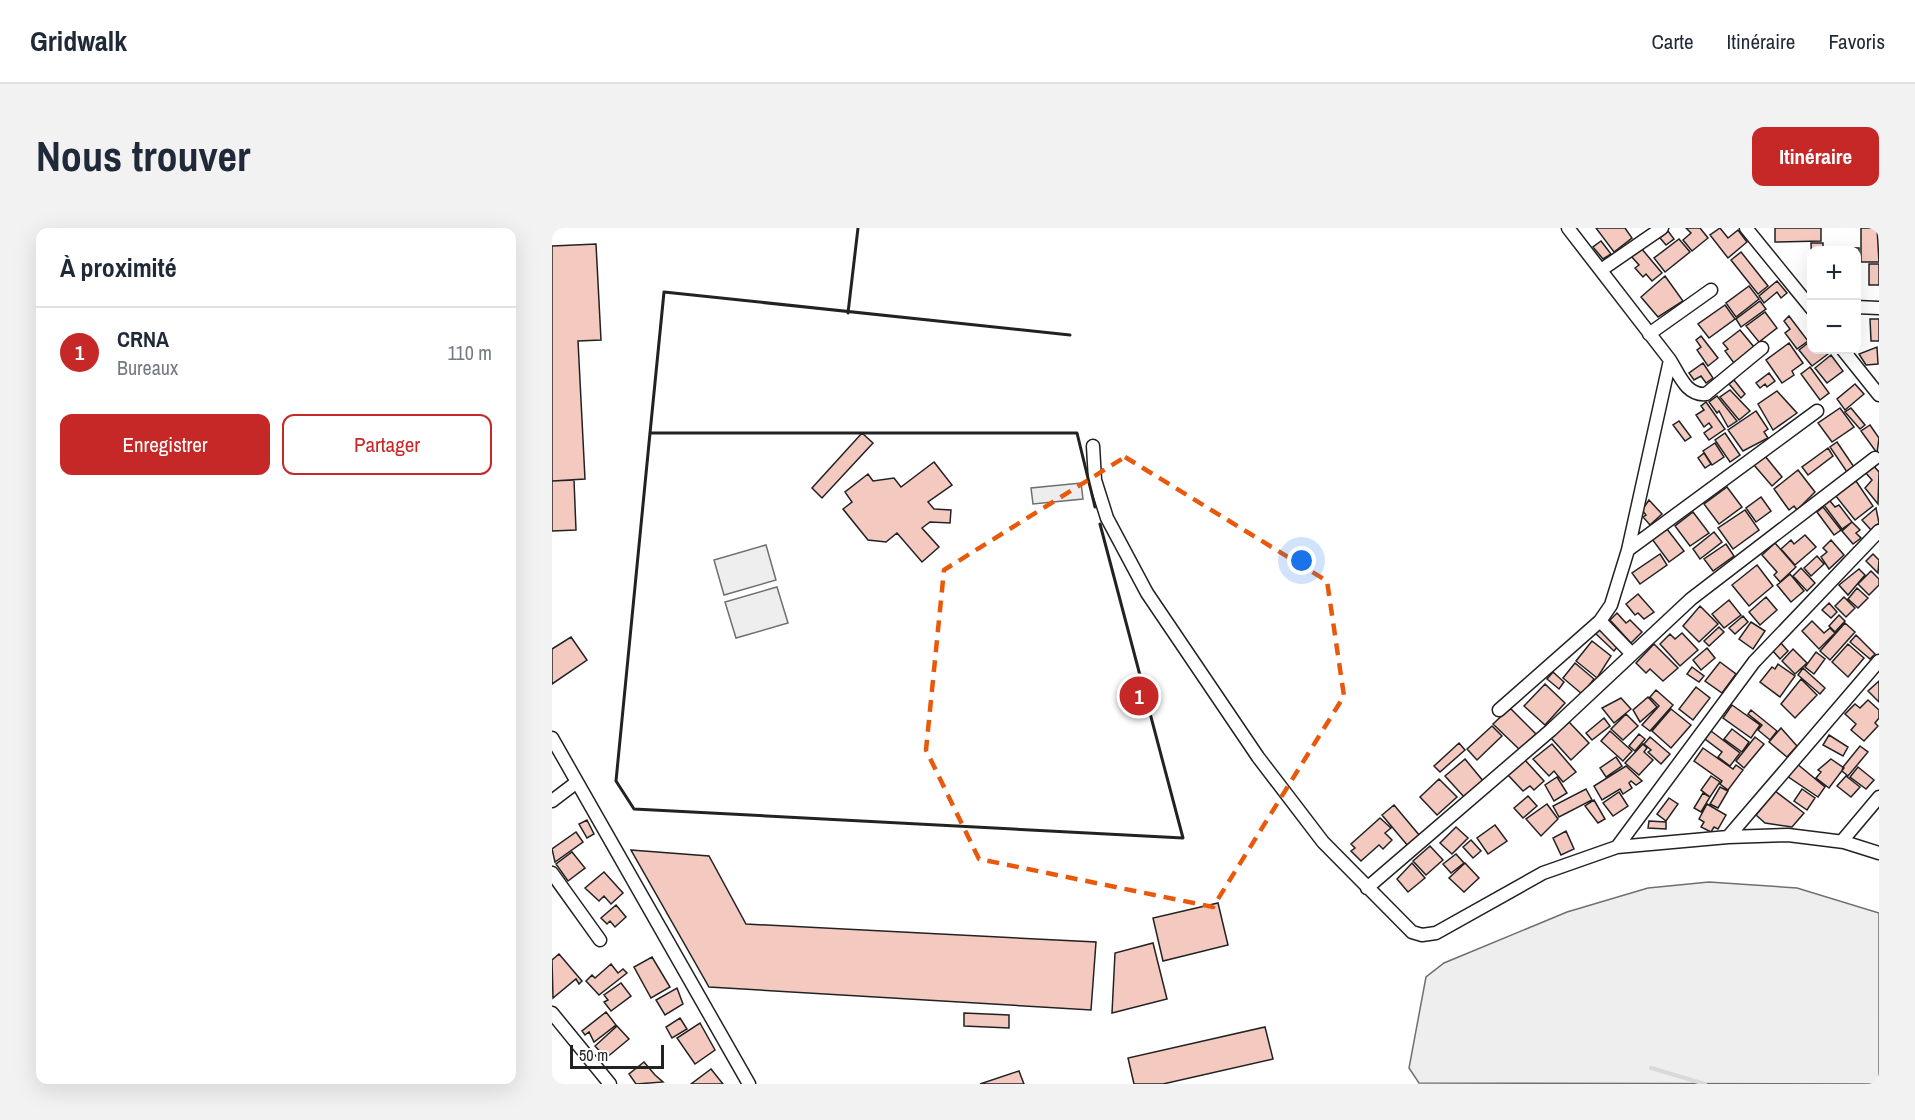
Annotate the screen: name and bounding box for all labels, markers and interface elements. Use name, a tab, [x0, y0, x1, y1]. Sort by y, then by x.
text: Gridwalk	[30, 22, 127, 60]
text: Carte	[1651, 27, 1694, 56]
text: Itinéraire	[1727, 27, 1795, 56]
text: Favoris	[1828, 27, 1885, 56]
button: Itinéraire	[1752, 127, 1879, 186]
text: Nous trouver	[36, 128, 250, 184]
map controls	[1807, 246, 1861, 354]
button: +	[1807, 246, 1861, 300]
text: À proximité	[60, 250, 177, 285]
button: −	[1807, 300, 1861, 354]
text: CRNA	[117, 324, 169, 354]
text: 1	[75, 339, 84, 366]
text: 110 m	[448, 339, 492, 366]
text: Bureaux	[117, 354, 178, 381]
button: Enregistrer	[60, 414, 270, 475]
button: Partager	[282, 414, 492, 475]
your location	[1287, 546, 1316, 575]
pin: 1	[1120, 674, 1158, 718]
scale bar	[570, 1042, 664, 1070]
text: 50 m	[579, 1044, 608, 1066]

